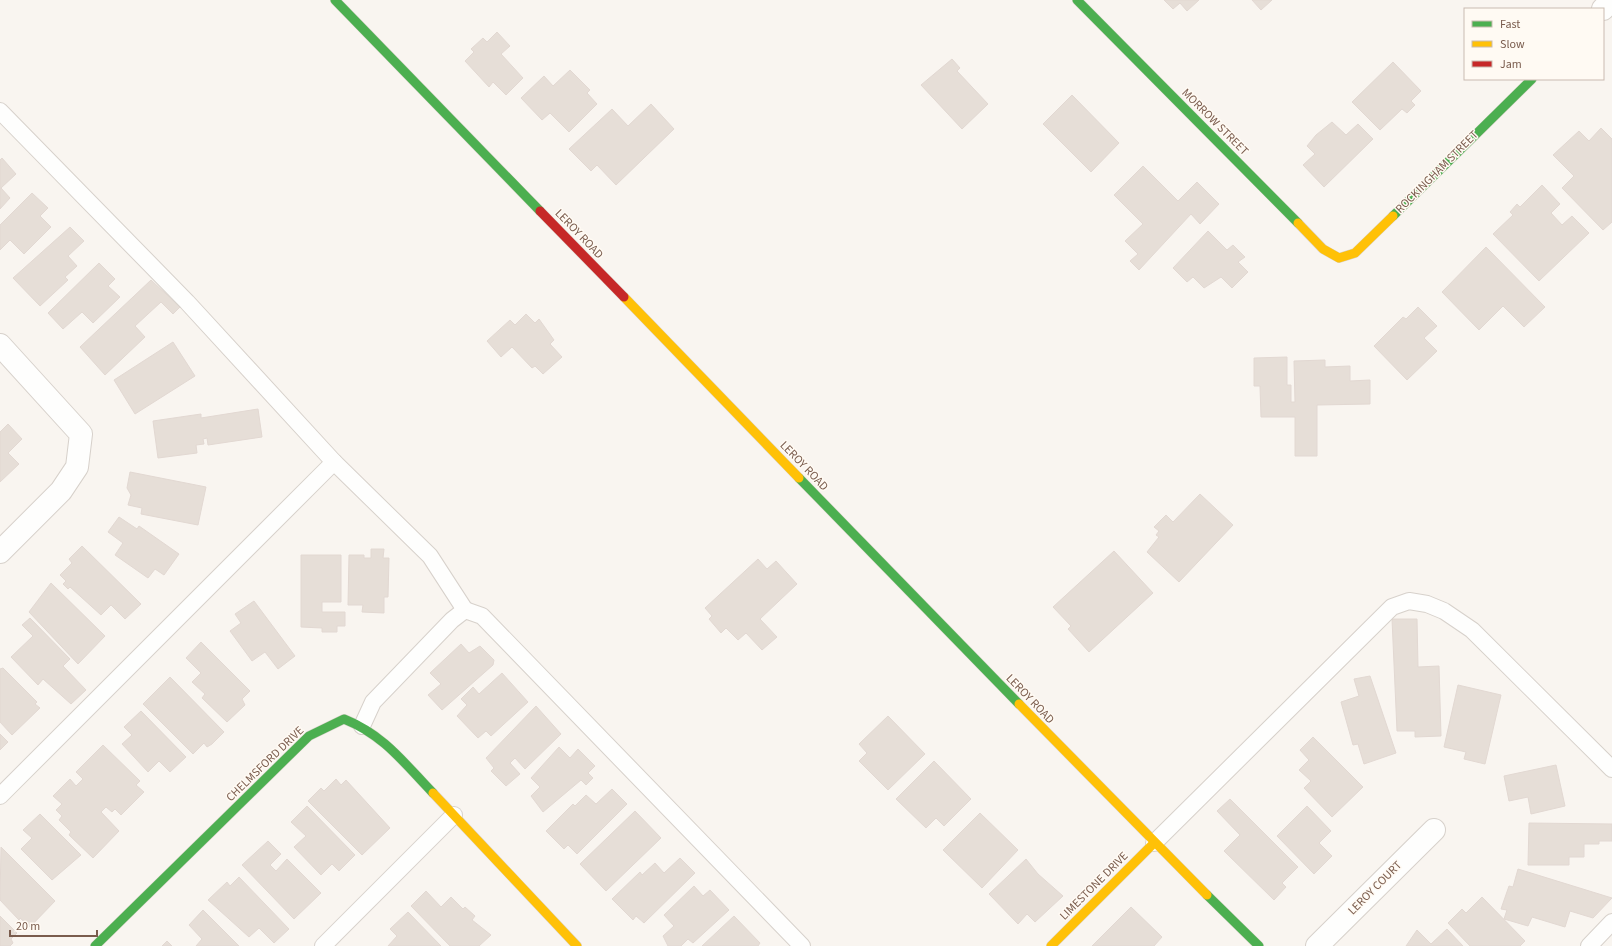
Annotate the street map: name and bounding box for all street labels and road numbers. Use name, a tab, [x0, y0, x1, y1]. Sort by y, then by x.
street label: MORROW STREET	[1178, 85, 1253, 160]
street label: ROCKINGHAM STREET	[1392, 126, 1483, 217]
street label: LEROY ROAD	[551, 205, 607, 263]
street label: LEROY ROAD	[776, 437, 832, 495]
street label: LEROY ROAD	[1002, 670, 1058, 728]
street label: CHELMSFORD DRIVE	[222, 722, 308, 806]
street label: LIMESTONE DRIVE	[1056, 848, 1132, 924]
street label: LEROY COURT	[1344, 857, 1406, 919]

